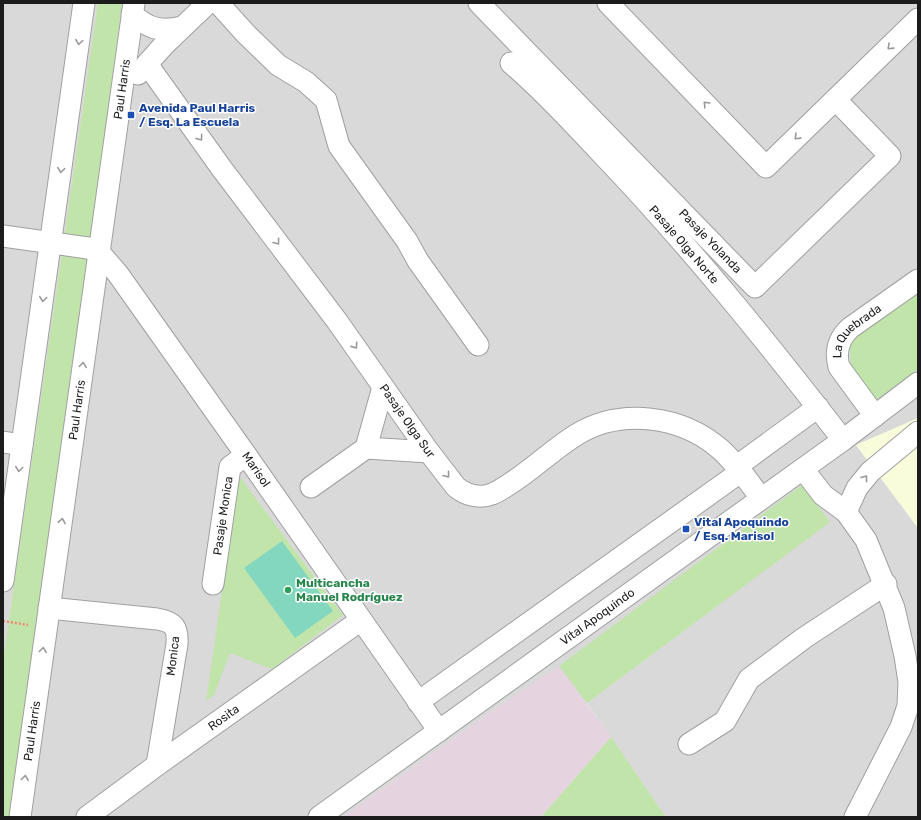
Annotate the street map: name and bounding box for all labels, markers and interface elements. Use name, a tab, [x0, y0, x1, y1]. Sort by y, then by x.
one-way arrow	[75, 39, 84, 45]
one-way arrow	[887, 42, 895, 49]
street label: Paul Harris	[111, 58, 133, 120]
place label: Avenida Paul Harris / Esq. La Escuela	[139, 101, 256, 129]
one-way arrow	[703, 101, 710, 109]
marker: Avenida Paul Harris / Esq. La Escuela	[126, 110, 136, 120]
one-way arrow	[794, 132, 802, 140]
one-way arrow	[195, 133, 202, 140]
one-way arrow	[57, 167, 66, 173]
street label: Pasaje Olga Norte	[646, 203, 722, 287]
street label: Pasaje Yolanda	[676, 206, 745, 276]
one-way arrow	[273, 237, 280, 244]
one-way arrow	[39, 296, 48, 302]
street label: La Quebrada	[830, 301, 884, 358]
one-way arrow	[350, 342, 358, 349]
one-way arrow	[79, 361, 88, 368]
street label: Paul Harris	[66, 379, 88, 441]
street label: Pasaje Olga Sur	[377, 382, 438, 461]
street label: Marisol	[239, 449, 273, 490]
one-way arrow	[15, 466, 24, 472]
one-way arrow	[442, 470, 449, 477]
street label: Pasaje Monica	[210, 475, 236, 556]
one-way arrow	[861, 475, 868, 482]
place label: Vital Apoquindo / Esq. Marisol	[694, 515, 789, 543]
one-way arrow	[57, 518, 66, 524]
marker: Vital Apoquindo / Esq. Marisol	[681, 524, 691, 534]
place label: Multicancha Manuel Rodríguez	[296, 576, 403, 604]
marker: Multicancha Manuel Rodríguez	[283, 585, 293, 595]
street label: Vital Apoquindo	[557, 585, 637, 648]
street label: Monica	[164, 635, 182, 677]
one-way arrow	[38, 647, 47, 653]
street label: Paul Harris	[21, 700, 43, 762]
street label: Rosita	[205, 702, 242, 733]
one-way arrow	[20, 775, 29, 781]

